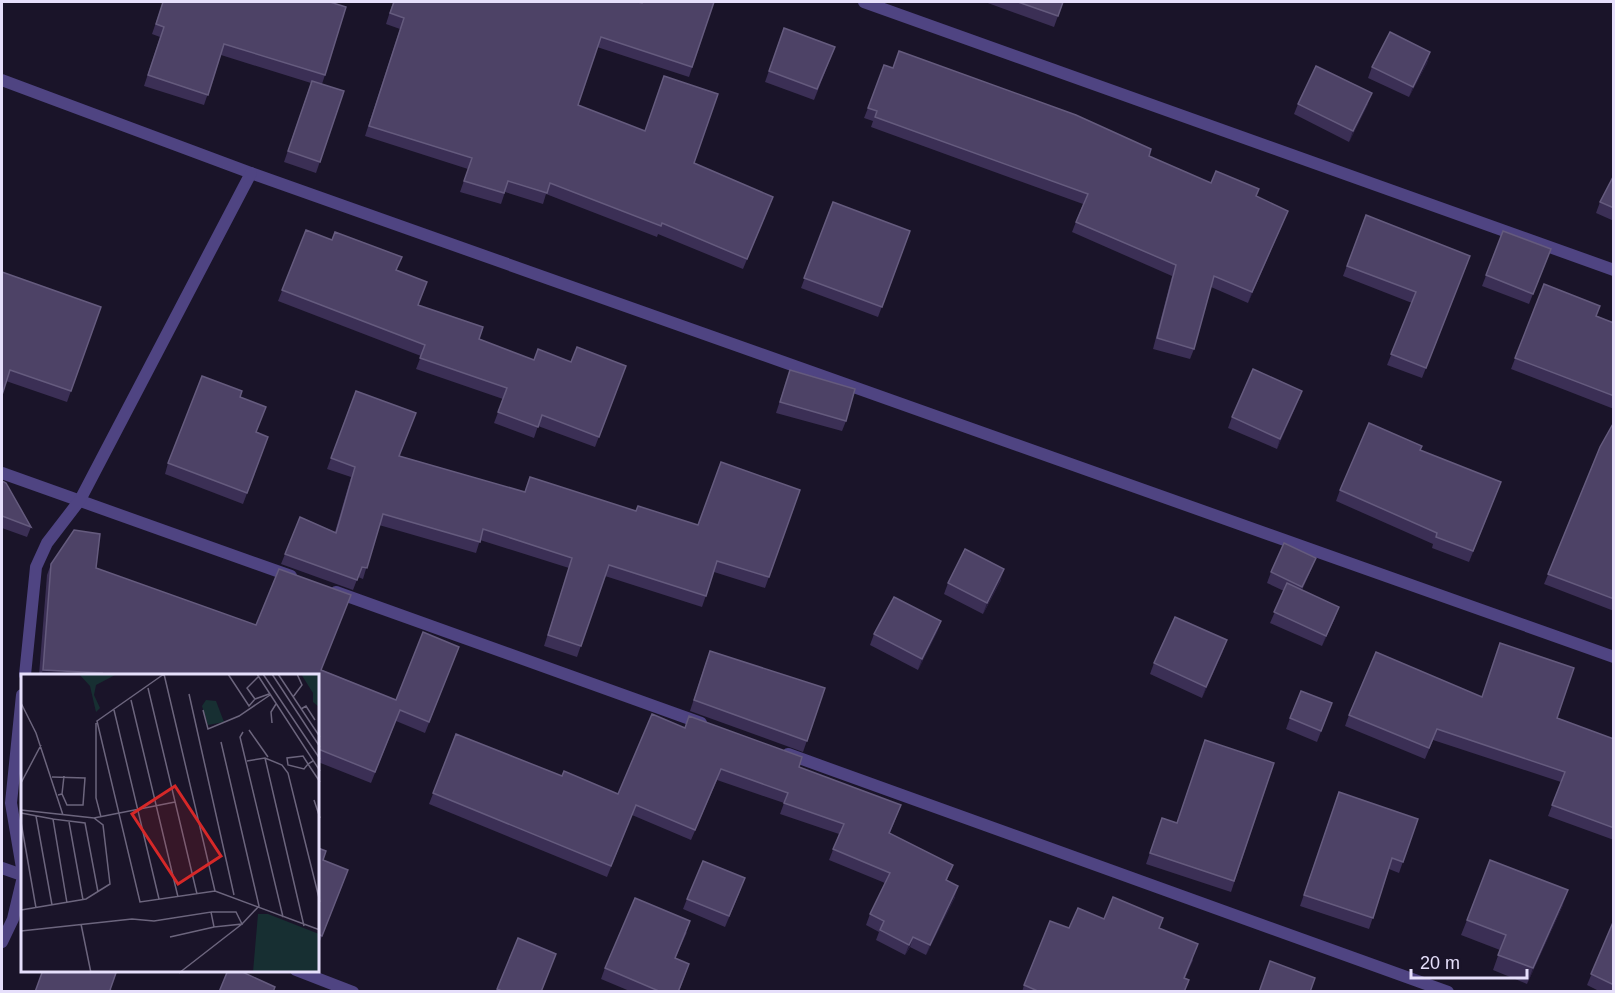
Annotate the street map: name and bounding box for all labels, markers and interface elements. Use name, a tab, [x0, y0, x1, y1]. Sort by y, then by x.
inset map	[21, 674, 320, 972]
scale bar	[1411, 942, 1526, 980]
text: 20 m	[1420, 953, 1460, 973]

